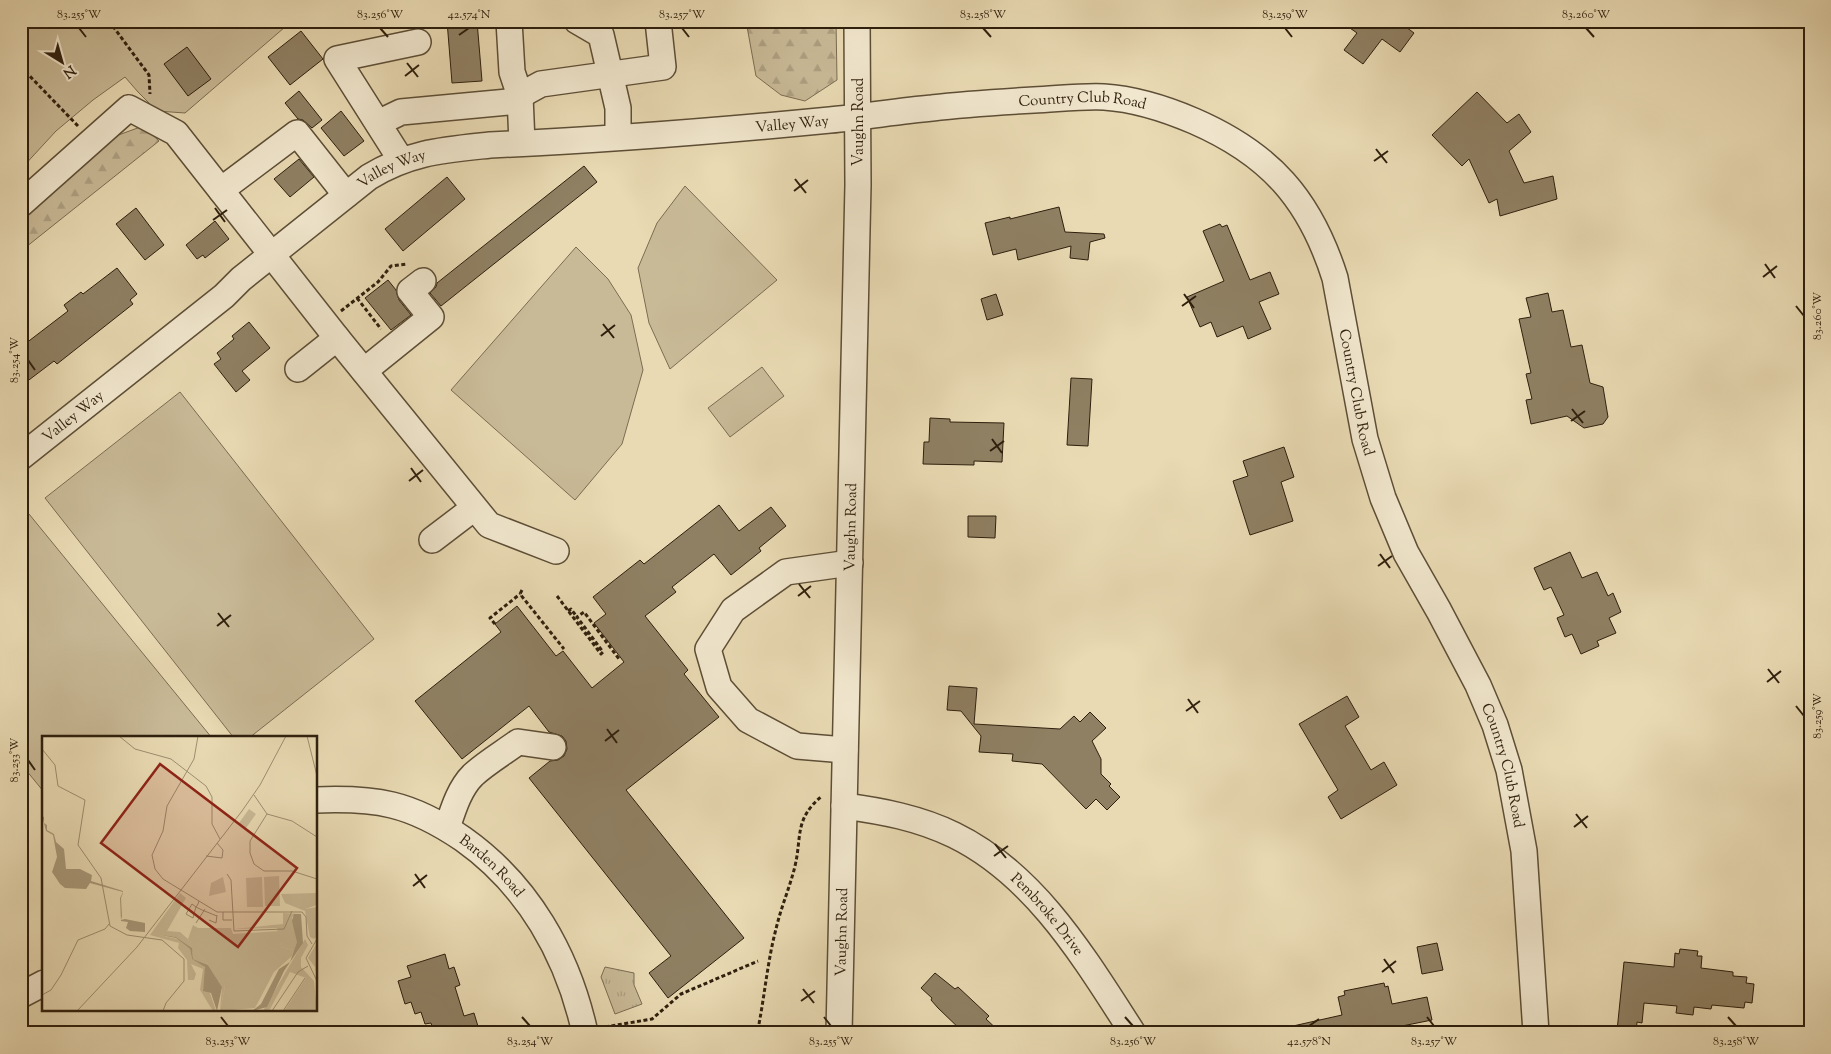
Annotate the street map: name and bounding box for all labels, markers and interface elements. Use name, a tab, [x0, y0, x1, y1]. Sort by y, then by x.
text: 83.255°W	[57, 6, 102, 24]
text: 83.256°W	[357, 6, 404, 24]
text: 42.574°N	[448, 6, 491, 24]
text: 83.257°W	[659, 6, 706, 24]
text: 83.258°W	[960, 6, 1007, 24]
text: 83.259°W	[1262, 6, 1308, 24]
text: 83.260°W	[1562, 6, 1611, 24]
north arrow	[38, 38, 88, 88]
text: N	[58, 59, 79, 82]
street label: Vaughn Road	[849, 77, 870, 166]
street label: Country Club Road	[1018, 88, 1149, 116]
street label: Valley Way	[754, 111, 830, 139]
street label: Valley Way	[353, 145, 429, 194]
text: 83.260°W	[1809, 291, 1827, 340]
street label: Country Club Road	[1333, 327, 1379, 459]
text: 83.254°W	[6, 336, 24, 383]
street label: Valley Way	[38, 386, 109, 448]
street label: Vaughn Road	[840, 482, 863, 572]
text: 83.259°W	[1809, 693, 1827, 739]
street label: Country Club Road	[1475, 700, 1529, 830]
inset map	[42, 736, 318, 1012]
text: 83.253°W	[6, 737, 24, 782]
street label: Barden Road	[454, 831, 529, 903]
street label: Pembroke Drive	[1005, 869, 1088, 961]
street label: Vaughn Road	[831, 887, 854, 977]
text: 83.253°W	[206, 1033, 251, 1051]
text: 83.254°W	[507, 1033, 554, 1051]
text: 83.255°W	[809, 1033, 854, 1051]
text: 83.256°W	[1110, 1033, 1157, 1051]
text: 42.578°N	[1287, 1033, 1331, 1051]
text: 83.257°W	[1411, 1033, 1458, 1051]
text: 83.258°W	[1713, 1033, 1760, 1051]

